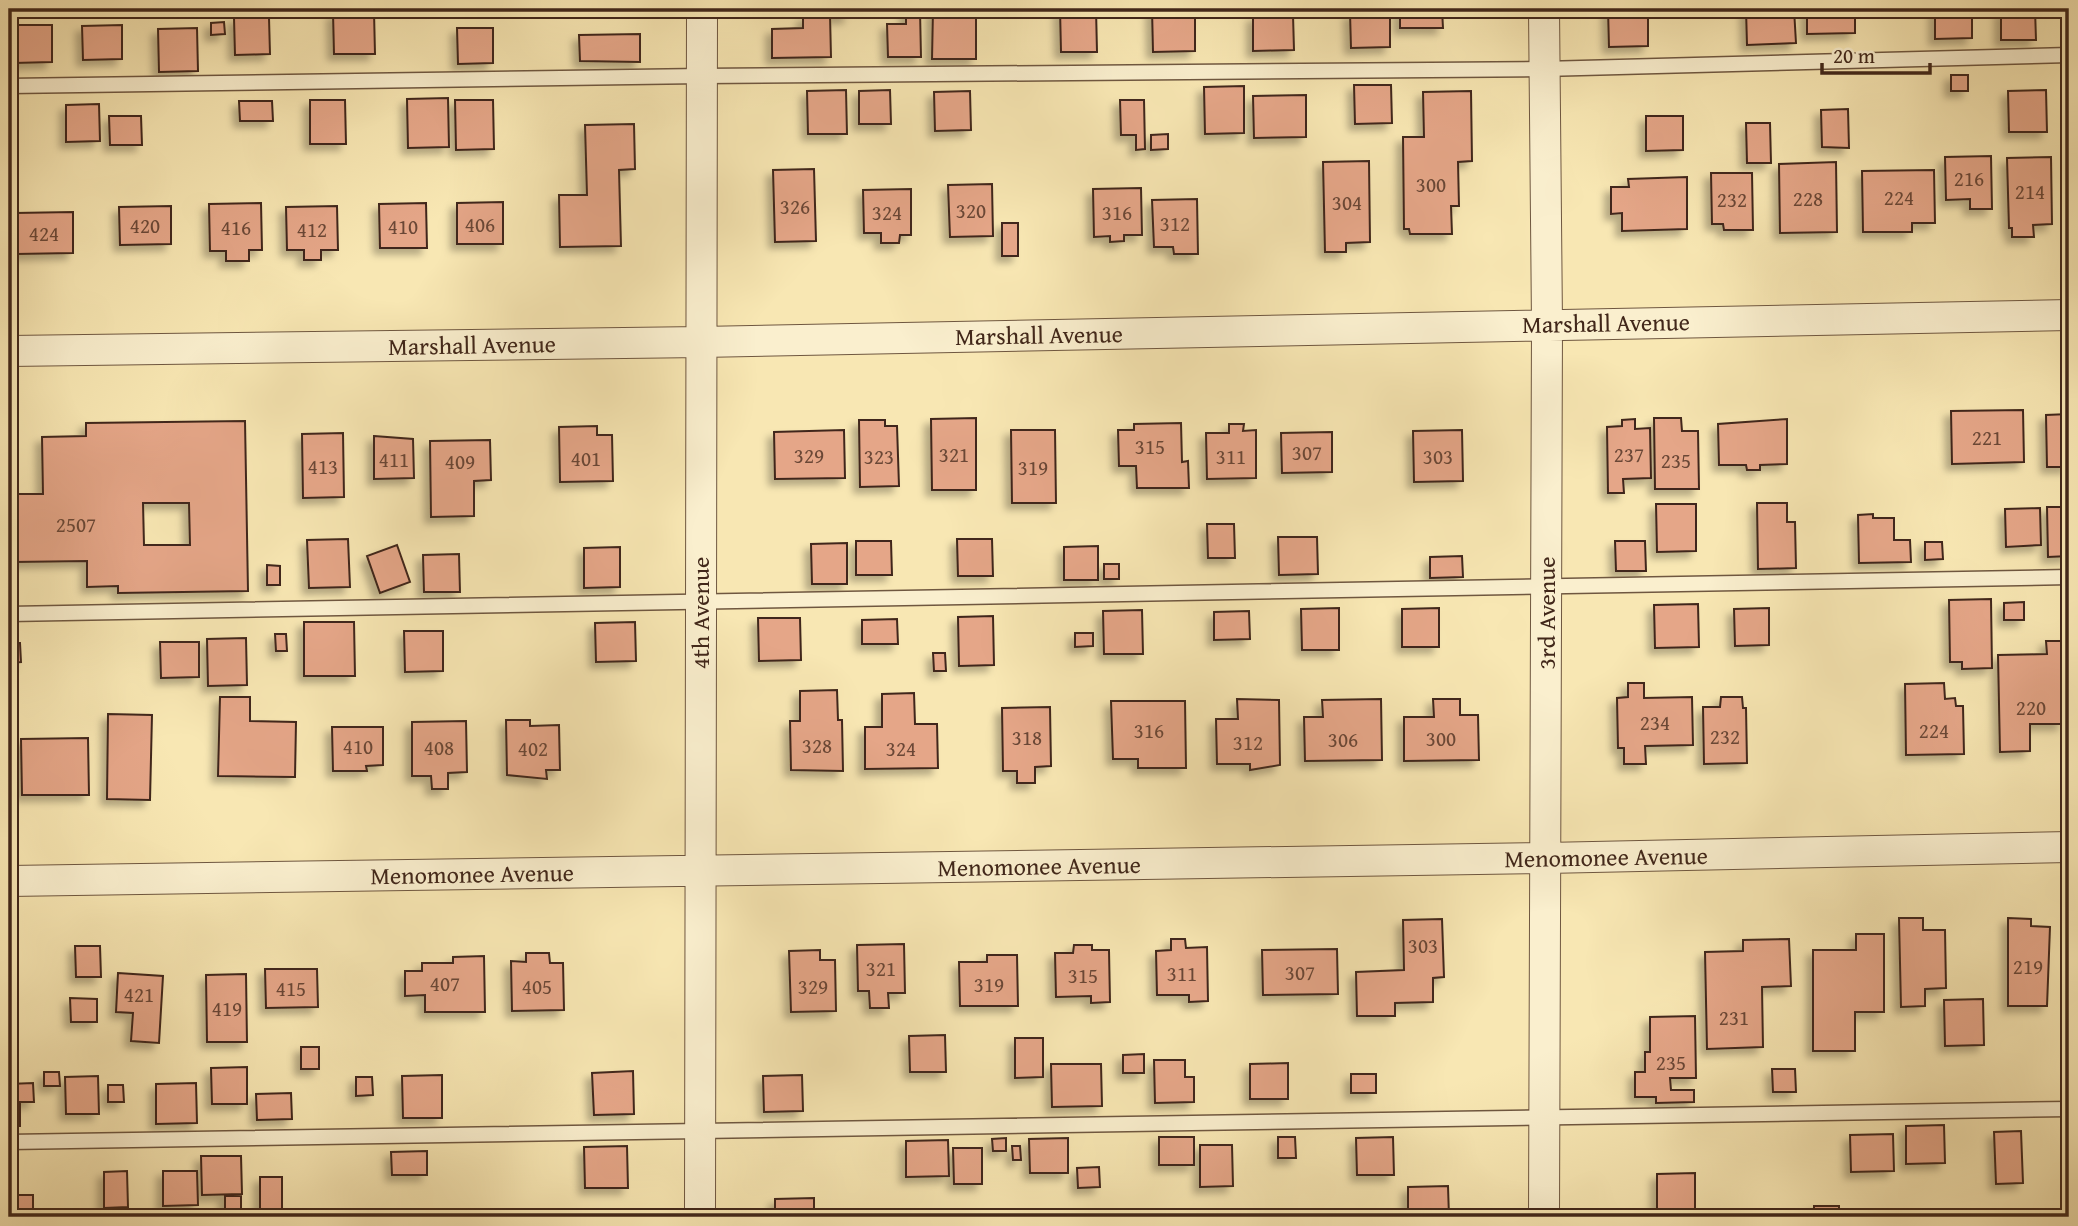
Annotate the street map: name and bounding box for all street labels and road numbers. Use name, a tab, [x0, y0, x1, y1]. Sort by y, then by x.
street label: Marshall Avenue	[1522, 304, 1690, 342]
street label: Marshall Avenue	[955, 316, 1123, 354]
street label: Marshall Avenue	[388, 326, 556, 364]
street label: 3rd Avenue	[1529, 556, 1564, 670]
street label: 4th Avenue	[683, 557, 718, 669]
street label: Menomonee Avenue	[1504, 838, 1708, 876]
street label: Menomonee Avenue	[937, 847, 1141, 885]
street label: Menomonee Avenue	[370, 855, 574, 893]

